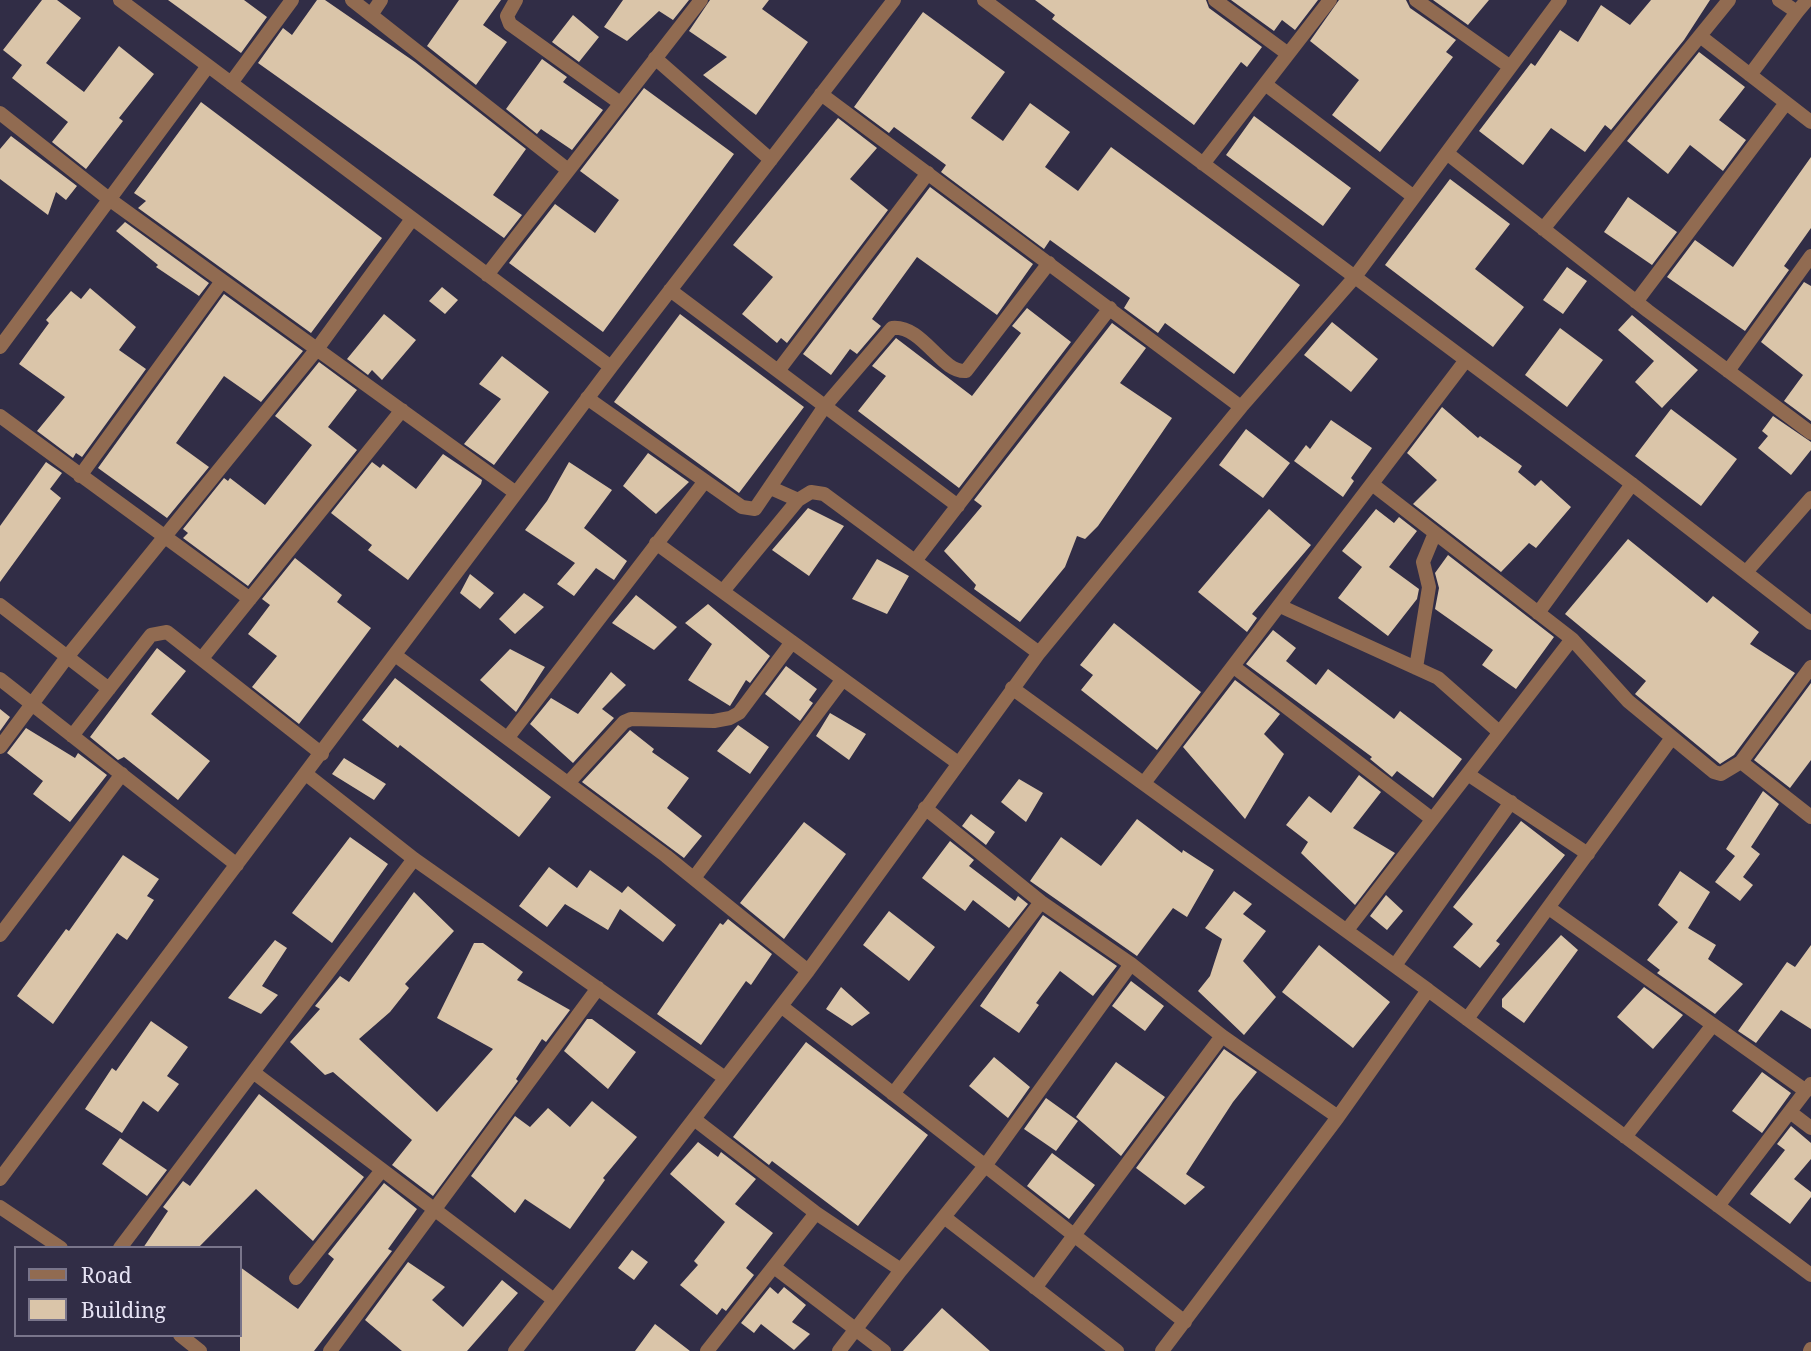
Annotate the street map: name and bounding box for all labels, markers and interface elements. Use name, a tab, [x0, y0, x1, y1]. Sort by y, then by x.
legend	[14, 1246, 242, 1337]
text: Road	[81, 1261, 132, 1289]
text: Building	[81, 1296, 166, 1324]

